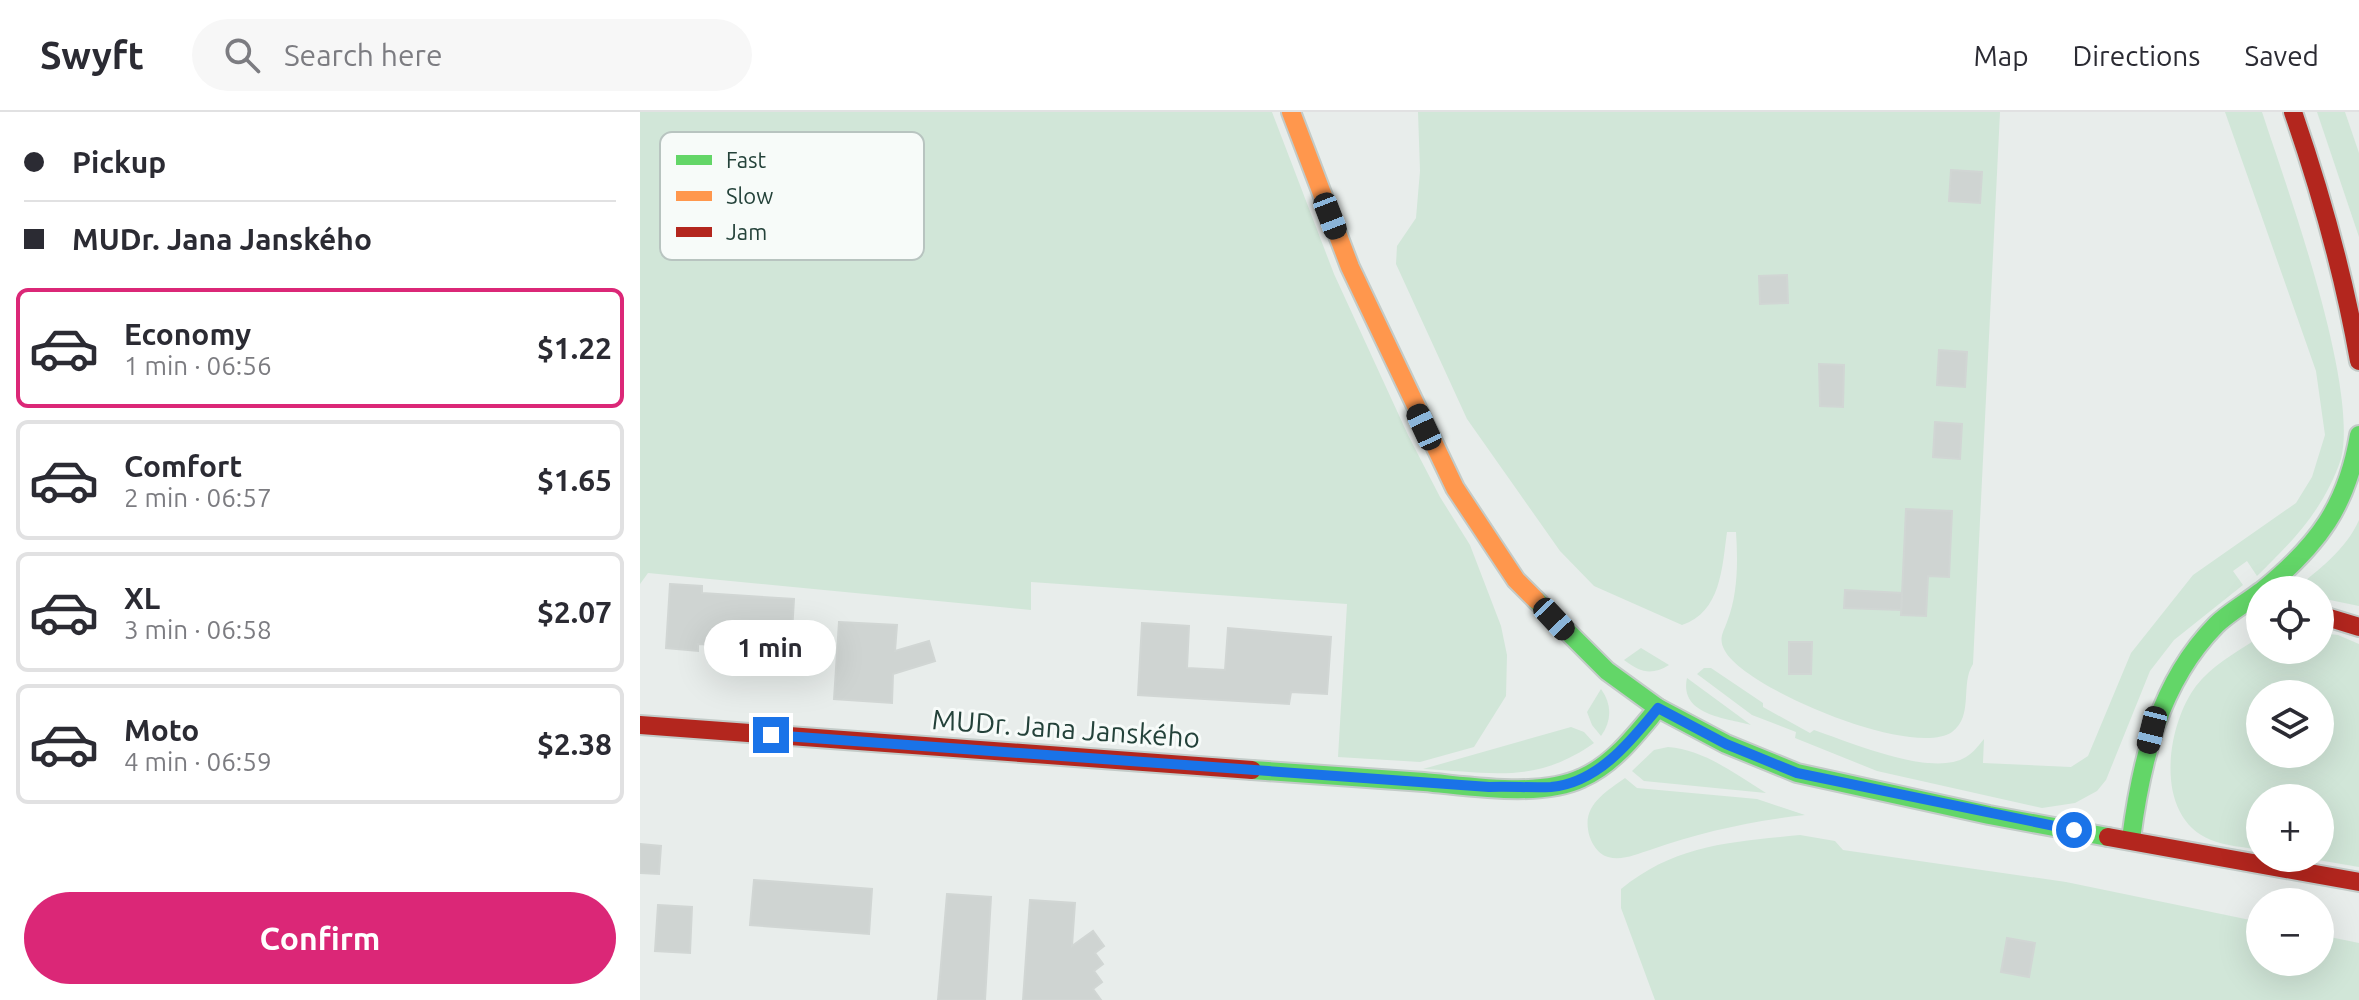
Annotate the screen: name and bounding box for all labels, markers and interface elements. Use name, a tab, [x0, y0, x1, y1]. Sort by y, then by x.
search box	[192, 19, 752, 91]
icon: search	[220, 33, 264, 77]
text: Swyft	[40, 34, 144, 76]
text: Search here	[284, 38, 442, 72]
text: Map	[1973, 40, 2029, 71]
text: Directions	[2073, 40, 2200, 71]
text: Saved	[2244, 40, 2319, 71]
legend	[660, 132, 924, 260]
text: Pickup	[72, 145, 166, 179]
text: Fast	[726, 147, 767, 172]
text: Slow	[726, 183, 773, 208]
car	[1310, 189, 1350, 243]
text: Jam	[726, 219, 767, 244]
text: MUDr. Jana Janského	[72, 222, 372, 256]
icon: car	[28, 312, 100, 384]
text: Economy	[124, 317, 251, 351]
text: $1.22	[537, 331, 612, 365]
text: 1 min · 06:56	[124, 351, 272, 380]
car	[1403, 400, 1445, 454]
icon: car	[28, 444, 100, 516]
text: Comfort	[124, 449, 242, 483]
text: $1.65	[537, 463, 612, 497]
text: 2 min · 06:57	[124, 483, 272, 512]
icon: car	[28, 576, 100, 648]
map controls	[2246, 576, 2334, 976]
button: locate	[2246, 576, 2334, 664]
text: XL	[124, 581, 160, 615]
car	[1529, 593, 1579, 645]
text: $2.07	[537, 595, 612, 629]
text: 3 min · 06:58	[124, 615, 272, 644]
callout: 1 min	[705, 619, 837, 675]
text: 1 min	[737, 633, 803, 662]
button: layers	[2246, 680, 2334, 768]
street label: MUDr. Jana Janského	[931, 703, 1201, 753]
car	[2135, 704, 2169, 756]
icon: car	[28, 708, 100, 780]
text: Moto	[124, 713, 199, 747]
route end	[753, 717, 789, 753]
text: $2.38	[537, 727, 612, 761]
text: 4 min · 06:59	[124, 747, 272, 776]
button: +	[2246, 784, 2334, 872]
route start	[2056, 812, 2092, 848]
button: −	[2246, 888, 2334, 976]
button: Confirm	[24, 892, 616, 984]

